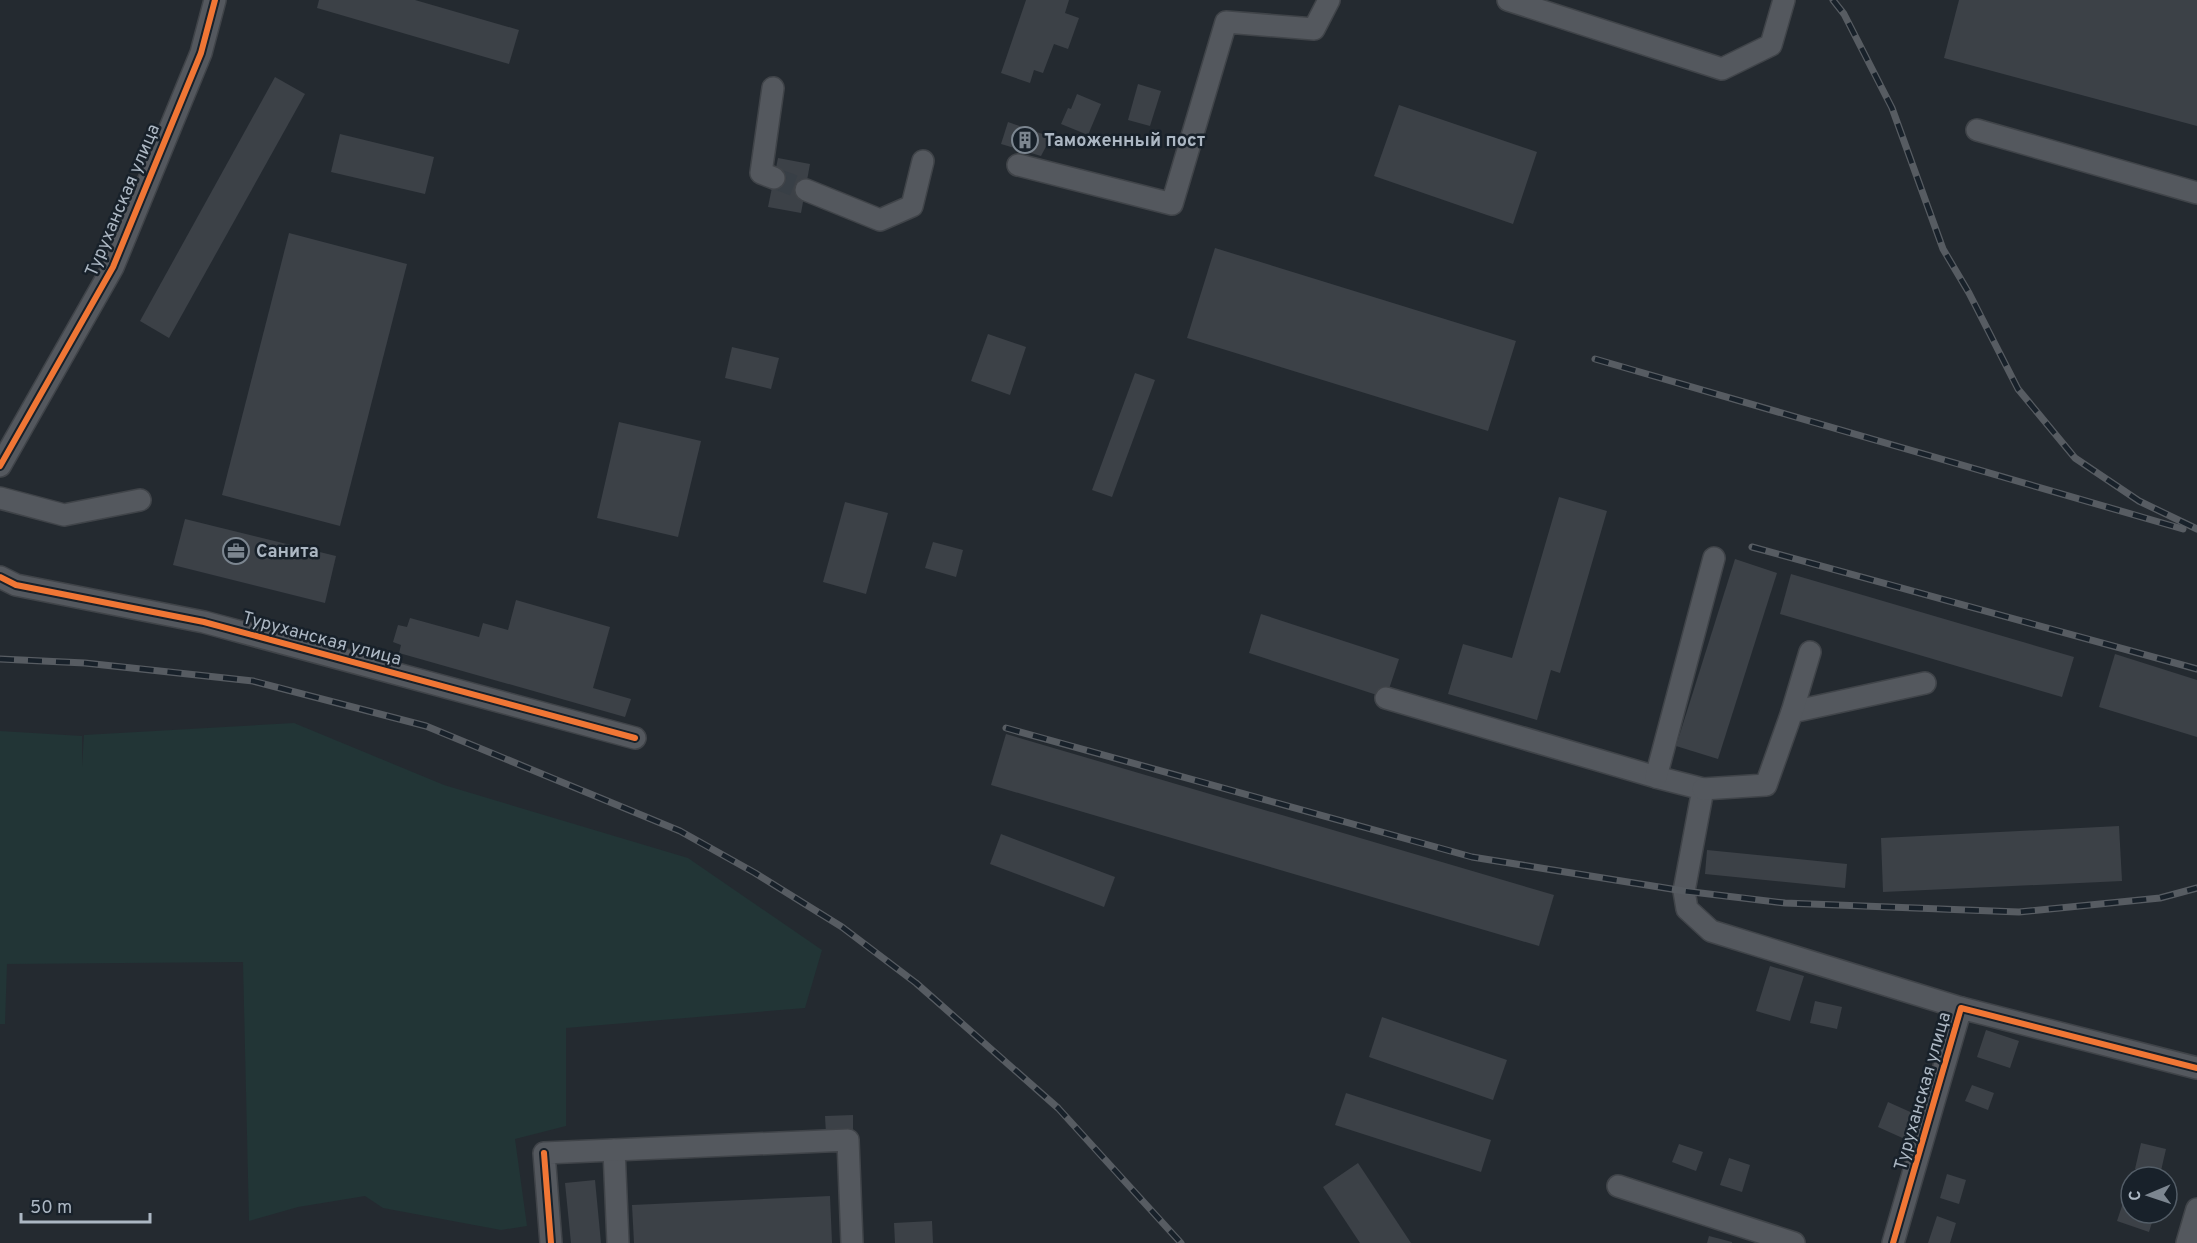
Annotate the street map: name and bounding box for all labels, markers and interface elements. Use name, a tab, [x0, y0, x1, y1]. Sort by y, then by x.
street label: Туруханская улица	[81, 121, 166, 281]
building icon: Таможенный пост	[1010, 125, 1040, 155]
place label: Таможенный пост	[1044, 130, 1206, 153]
office icon: Санита	[221, 536, 251, 566]
place label: Санита	[256, 541, 319, 564]
street label: Туруханская улица	[239, 607, 404, 672]
street label: Туруханская улица	[1890, 1009, 1957, 1173]
north arrow	[2119, 1165, 2179, 1225]
scale bar	[21, 1186, 150, 1224]
text: С	[2126, 1190, 2146, 1201]
text: 50 m	[30, 1197, 72, 1220]

